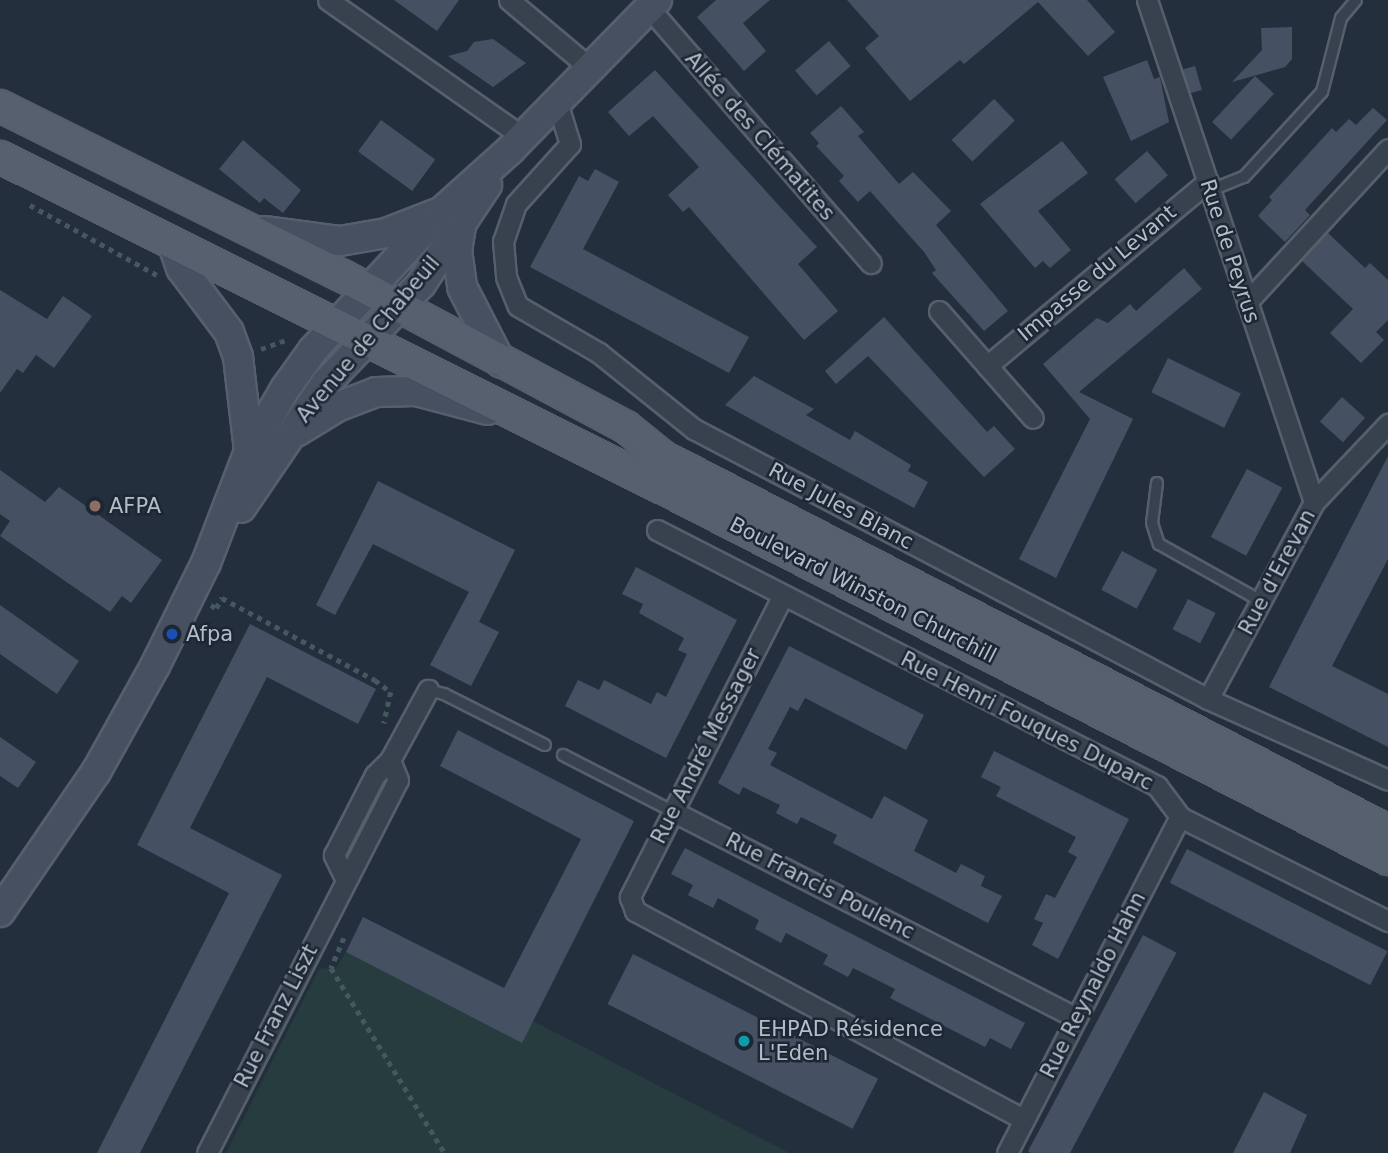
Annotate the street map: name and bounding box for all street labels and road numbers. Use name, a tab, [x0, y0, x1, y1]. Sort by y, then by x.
street label: Allée des Clématites	[680, 46, 840, 226]
street label: Rue de Peyrus	[1195, 176, 1265, 326]
street label: Impasse du Levant	[1013, 199, 1181, 347]
street label: Avenue de Chabeuil	[291, 251, 445, 427]
street label: Rue Jules Blanc	[764, 457, 918, 555]
street label: Rue d'Erevan	[1233, 505, 1321, 639]
street label: Boulevard Winston Churchill	[725, 512, 1001, 668]
street label: Rue André Messager	[646, 644, 766, 848]
street label: Rue Henri Fouques Duparc	[897, 646, 1157, 796]
street label: Rue Francis Poulenc	[721, 827, 919, 945]
street label: Rue Reynaldo Hahn	[1035, 888, 1151, 1082]
street label: Rue Franz Liszt	[229, 940, 323, 1092]

